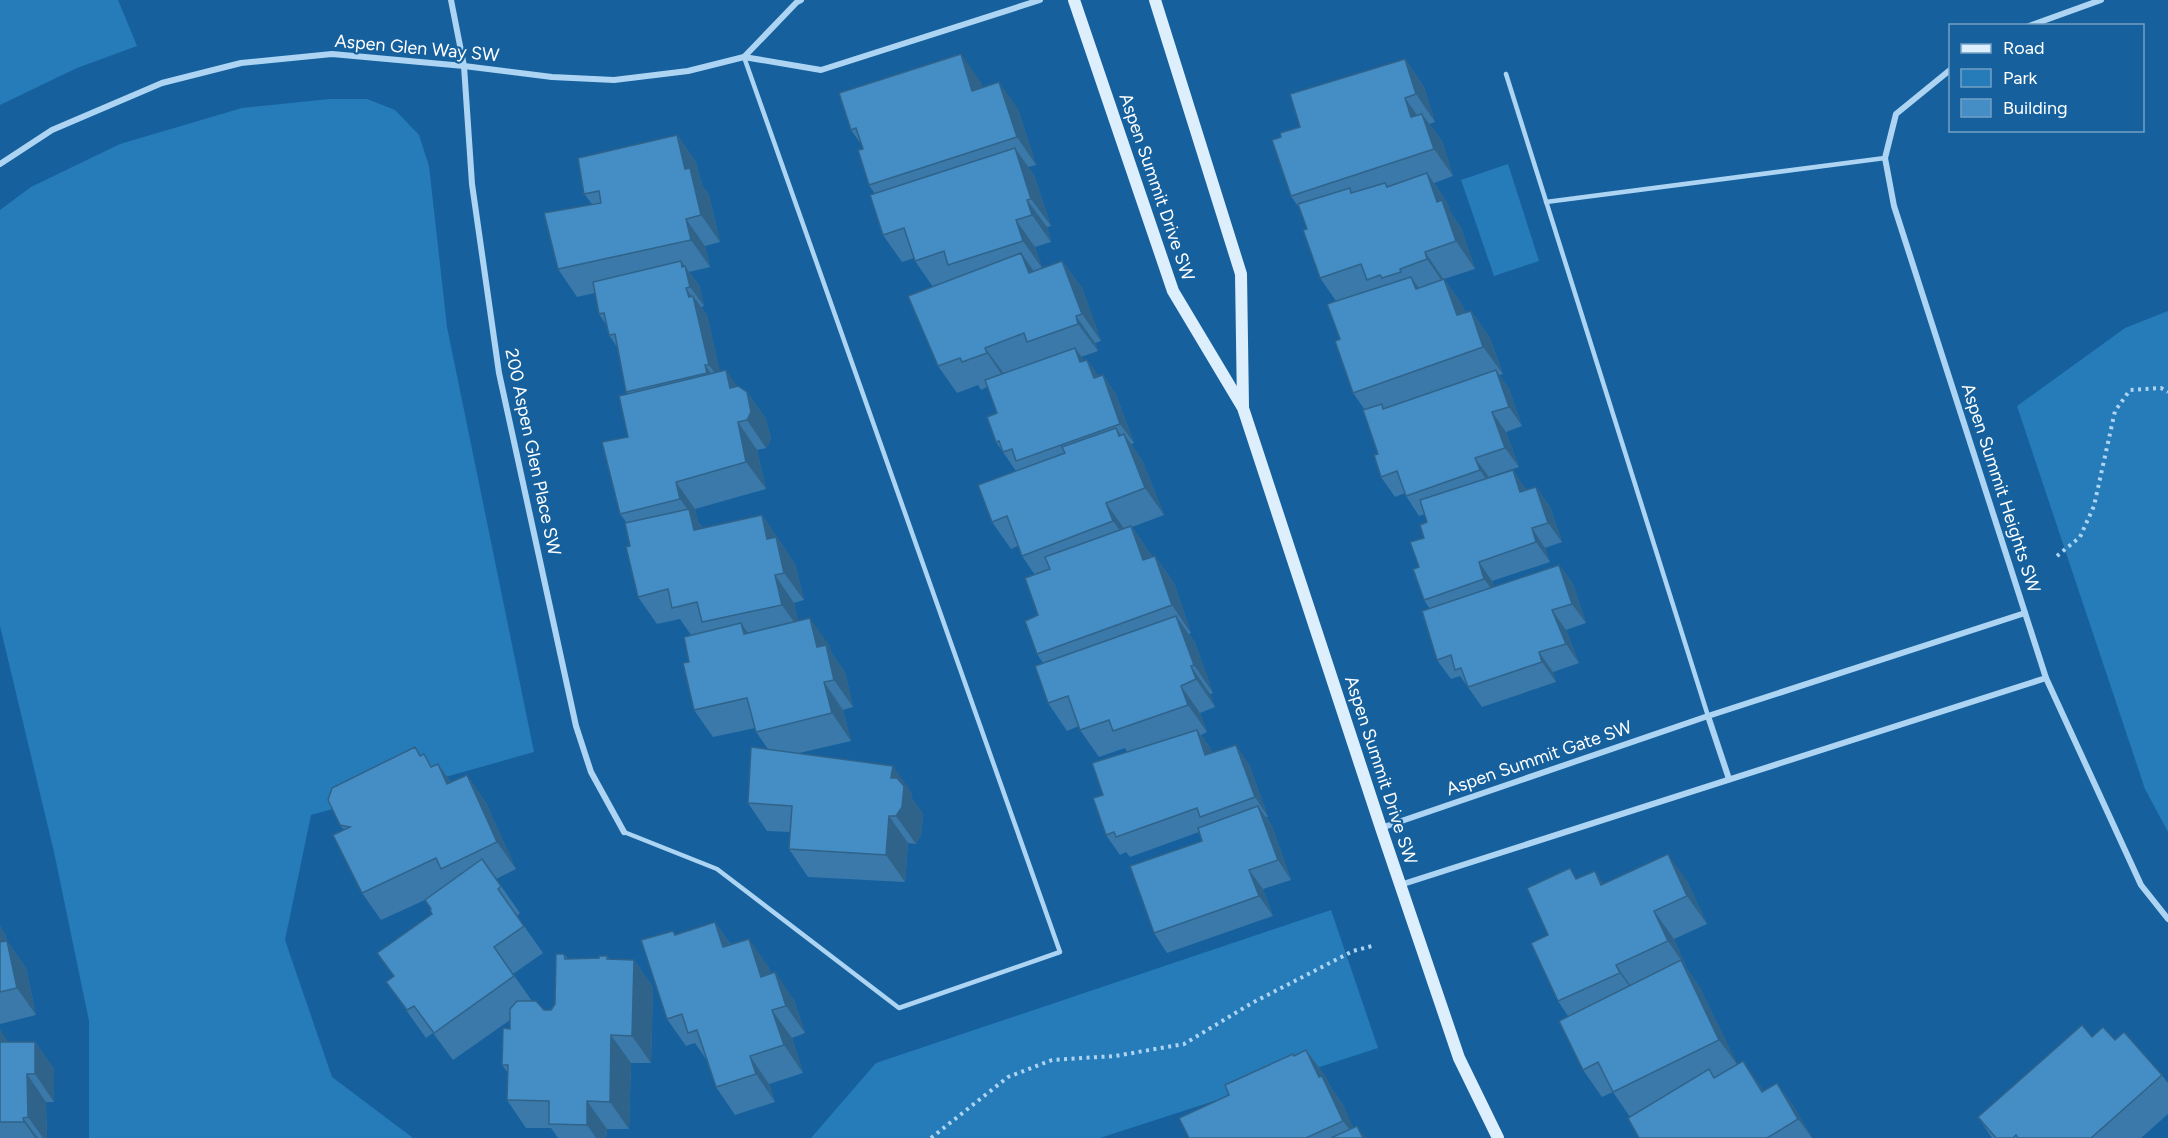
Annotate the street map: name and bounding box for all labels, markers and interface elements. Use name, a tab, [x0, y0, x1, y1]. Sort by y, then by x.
legend	[1949, 24, 2144, 132]
street label: Aspen Glen Way SW	[334, 30, 501, 66]
text: Road	[2003, 37, 2044, 59]
text: Park	[2003, 67, 2038, 89]
street label: Aspen Summit Drive SW	[1115, 90, 1200, 284]
text: Building	[2003, 97, 2068, 119]
street label: 200 Aspen Glen Place SW	[500, 347, 566, 558]
street label: Aspen Summit Heights SW	[1957, 381, 2045, 596]
street label: Aspen Summit Drive SW	[1340, 673, 1422, 868]
street label: Aspen Summit Gate SW	[1443, 716, 1635, 800]

